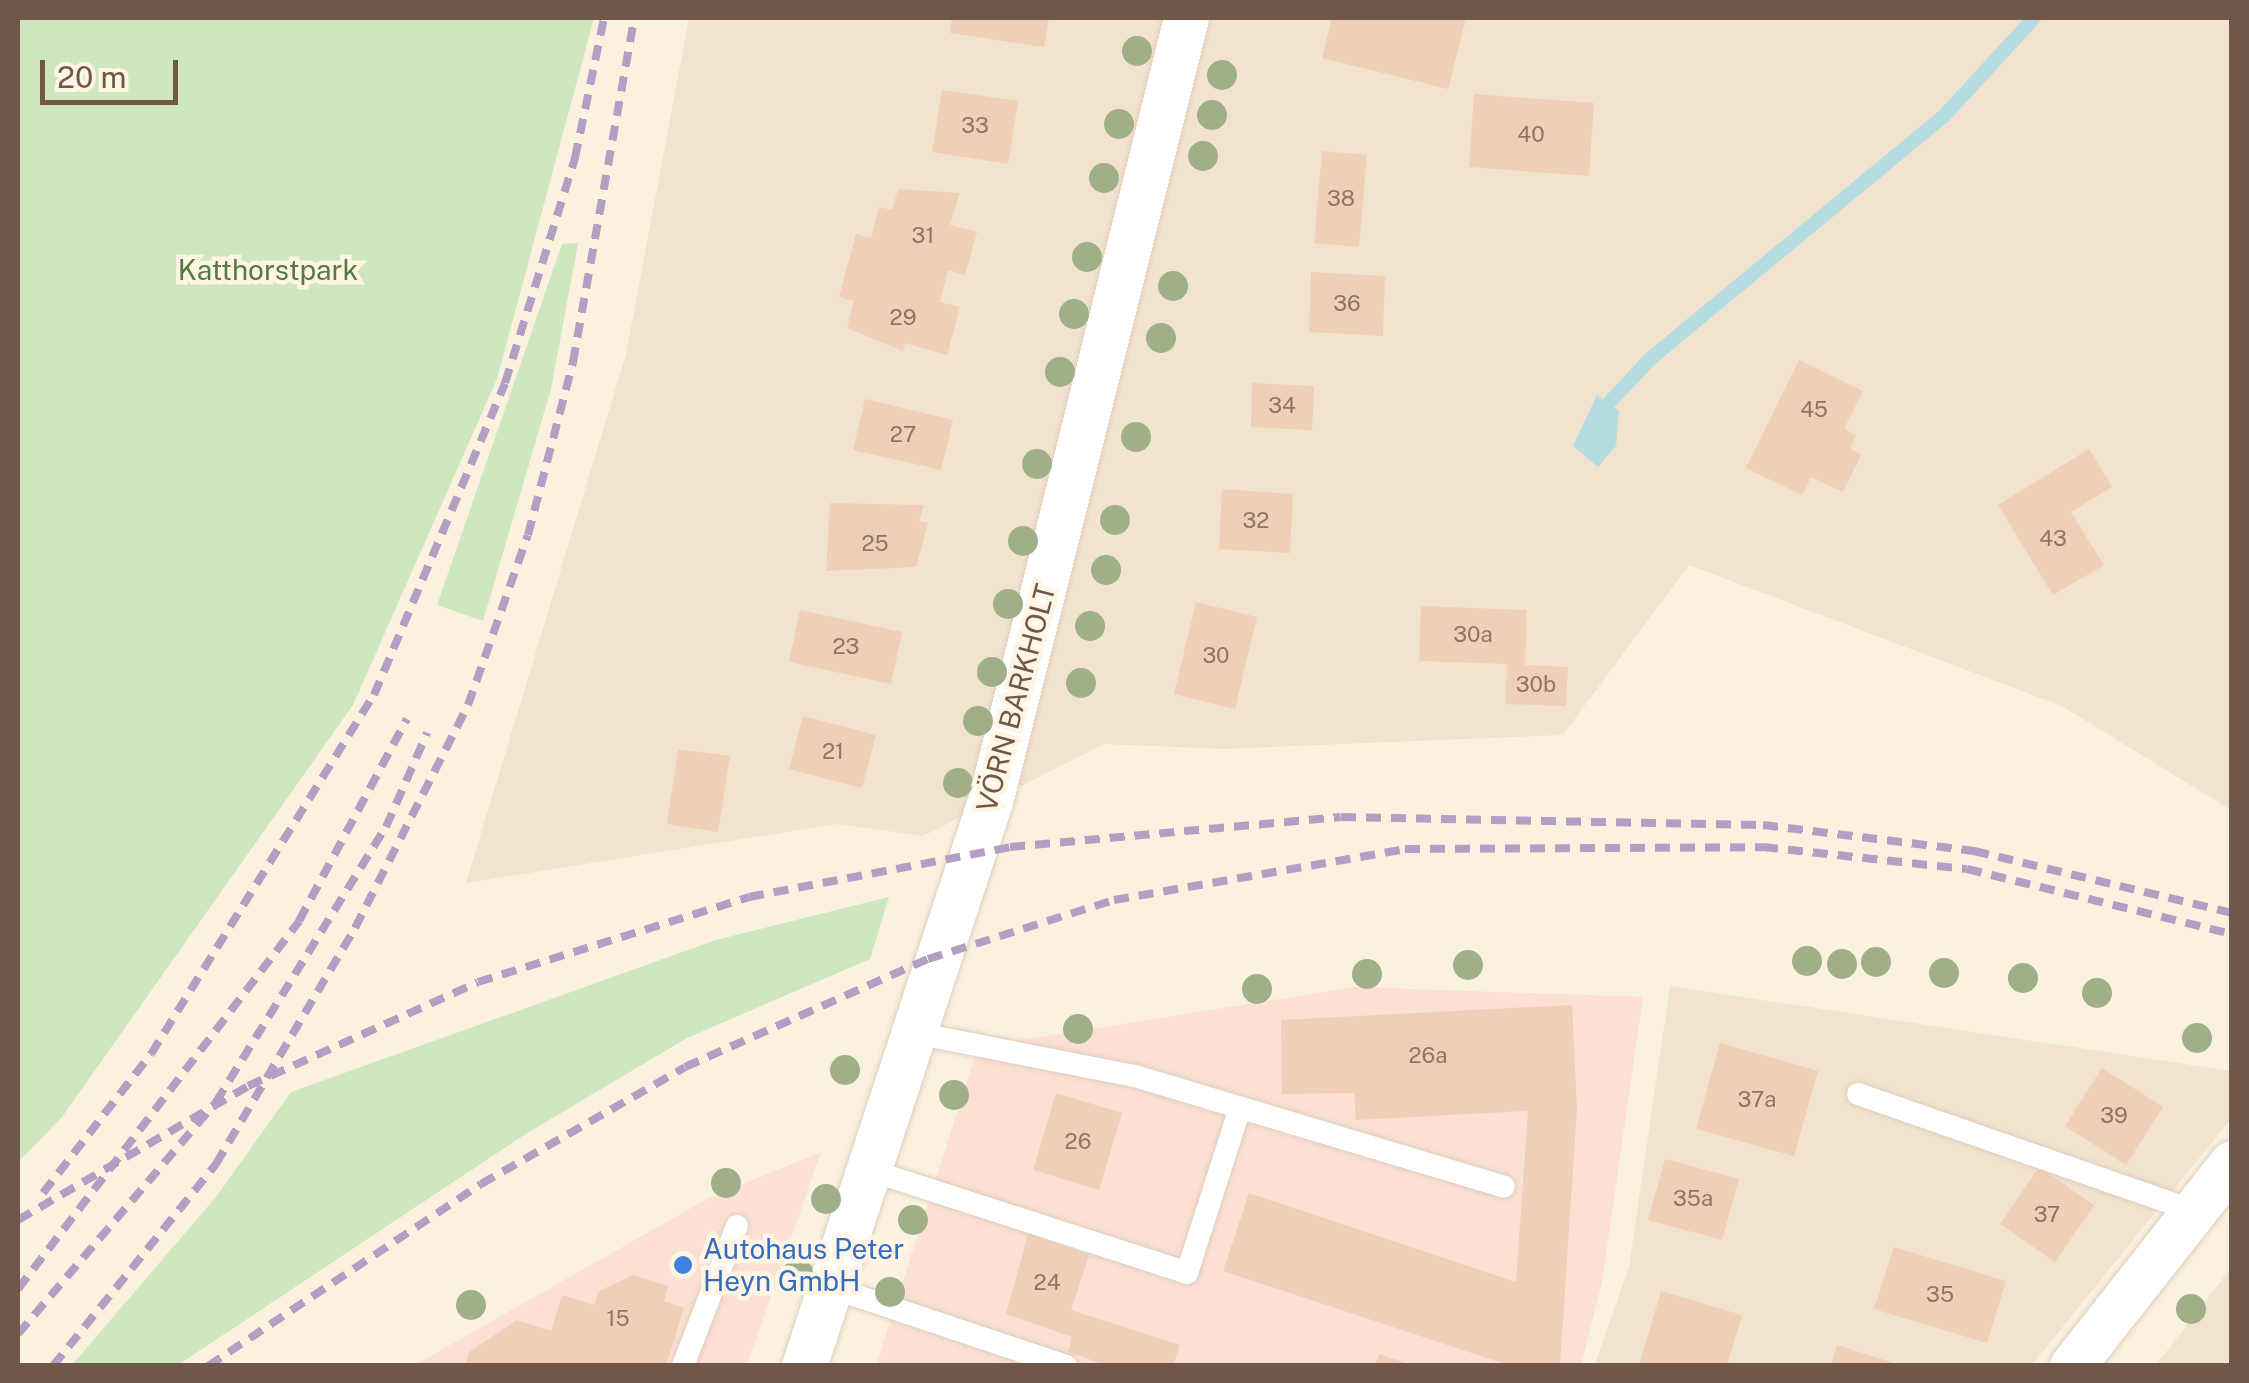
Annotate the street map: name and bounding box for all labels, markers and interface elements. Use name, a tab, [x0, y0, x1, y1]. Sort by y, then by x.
scale bar	[45, 40, 182, 102]
text: 20 m	[57, 59, 126, 95]
house number: 33	[961, 113, 989, 139]
house number: 40	[1517, 122, 1545, 148]
house number: 38	[1327, 186, 1355, 212]
house number: 31	[912, 223, 934, 249]
park label: Katthorstpark	[178, 253, 358, 287]
house number: 36	[1333, 291, 1361, 317]
house number: 29	[890, 305, 916, 331]
house number: 34	[1268, 393, 1296, 419]
house number: 45	[1800, 397, 1828, 423]
house number: 27	[890, 422, 916, 448]
house number: 32	[1243, 508, 1269, 534]
house number: 43	[2039, 526, 2067, 552]
house number: 25	[861, 531, 889, 557]
street label: VÖRN BARKHOLT	[969, 580, 1063, 816]
house number: 30a	[1453, 622, 1493, 648]
house number: 23	[833, 634, 859, 660]
house number: 30	[1202, 643, 1230, 669]
house number: 30b	[1516, 672, 1556, 698]
house number: 21	[822, 739, 844, 765]
house number: 26a	[1409, 1043, 1447, 1069]
house number: 37a	[1738, 1087, 1776, 1113]
house number: 39	[2100, 1103, 2128, 1129]
house number: 26	[1065, 1129, 1091, 1155]
house number: 35a	[1673, 1186, 1713, 1212]
house number: 37	[2034, 1202, 2060, 1228]
place label: Autohaus Peter Heyn GmbH	[703, 1232, 904, 1298]
marker: Autohaus Peter Heyn GmbH	[672, 1254, 694, 1276]
house number: 24	[1034, 1270, 1060, 1296]
house number: 35	[1926, 1282, 1954, 1308]
house number: 15	[606, 1306, 630, 1332]

